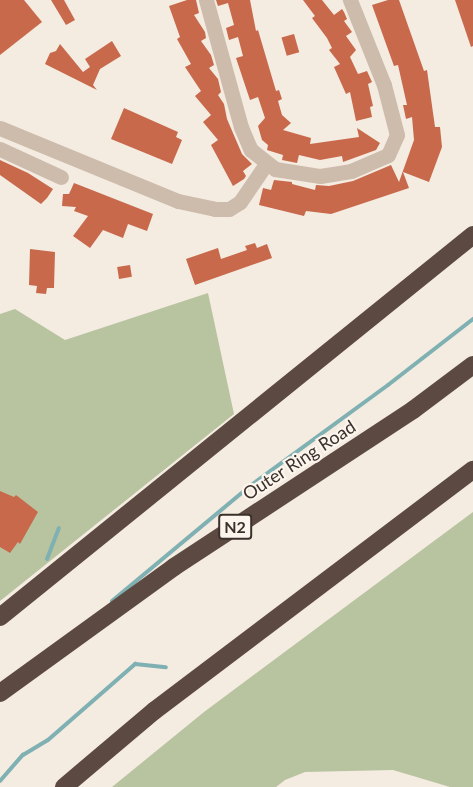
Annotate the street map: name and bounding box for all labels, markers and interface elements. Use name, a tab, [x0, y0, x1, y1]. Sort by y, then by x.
street label: Outer Ring Road	[238, 415, 360, 505]
road number: N2	[217, 514, 253, 540]

